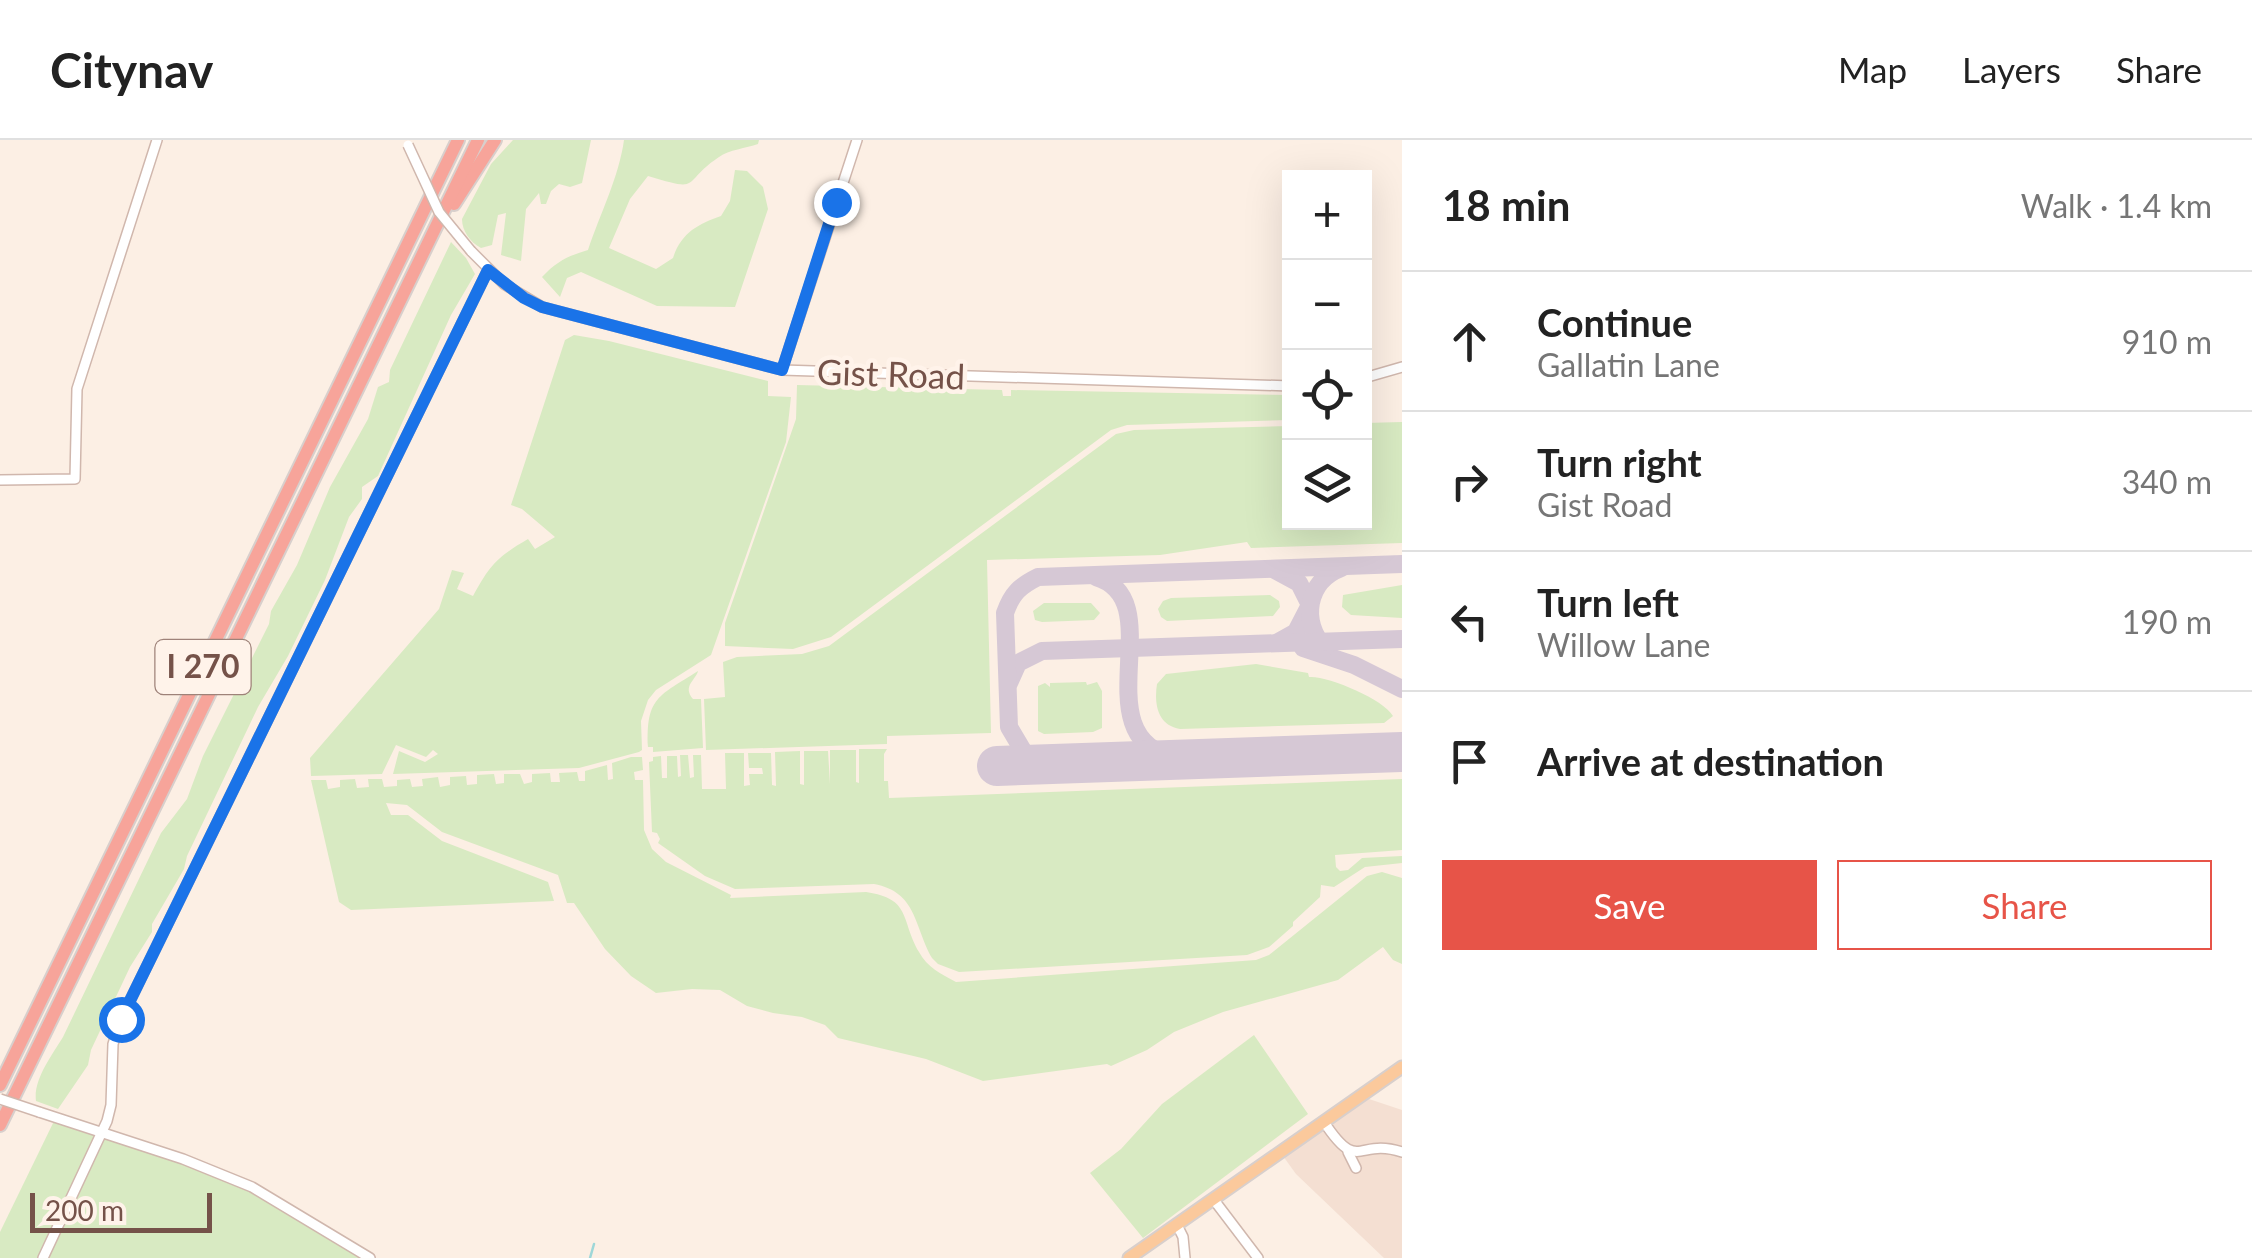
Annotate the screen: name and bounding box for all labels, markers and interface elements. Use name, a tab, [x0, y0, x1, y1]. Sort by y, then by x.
text: Citynav	[50, 41, 213, 98]
text: Map	[1838, 48, 1907, 90]
text: Layers	[1962, 48, 2061, 90]
text: Share	[2116, 48, 2202, 90]
map controls	[1282, 170, 1372, 530]
button: +	[1282, 170, 1372, 260]
route end	[814, 180, 860, 226]
text: 18 min	[1442, 180, 1570, 230]
text: Walk · 1.4 km	[2021, 186, 2212, 225]
button: −	[1282, 260, 1372, 350]
text: Continue	[1537, 299, 1692, 345]
icon: ahead	[1442, 314, 1497, 369]
text: 910 m	[2122, 322, 2212, 361]
text: Gallatin Lane	[1537, 345, 1720, 384]
street label: Gist Road	[816, 349, 966, 397]
button: locate	[1282, 350, 1372, 440]
text: Turn right	[1537, 439, 1702, 485]
button: layers	[1282, 440, 1372, 530]
icon: right	[1442, 454, 1497, 509]
text: 340 m	[2122, 462, 2212, 501]
text: Gist Road	[1537, 485, 1672, 524]
text: Turn left	[1537, 579, 1679, 625]
icon: left	[1442, 594, 1497, 649]
text: 190 m	[2122, 602, 2212, 641]
text: Willow Lane	[1537, 625, 1710, 664]
road number: I 270	[156, 640, 250, 694]
icon: arrive	[1442, 734, 1497, 789]
text: Arrive at destination	[1537, 738, 1884, 784]
button: Save	[1442, 860, 1817, 950]
button: Share	[1837, 860, 2212, 950]
route start	[99, 997, 145, 1043]
scale bar	[30, 1188, 212, 1232]
text: 200 m	[45, 1193, 124, 1227]

